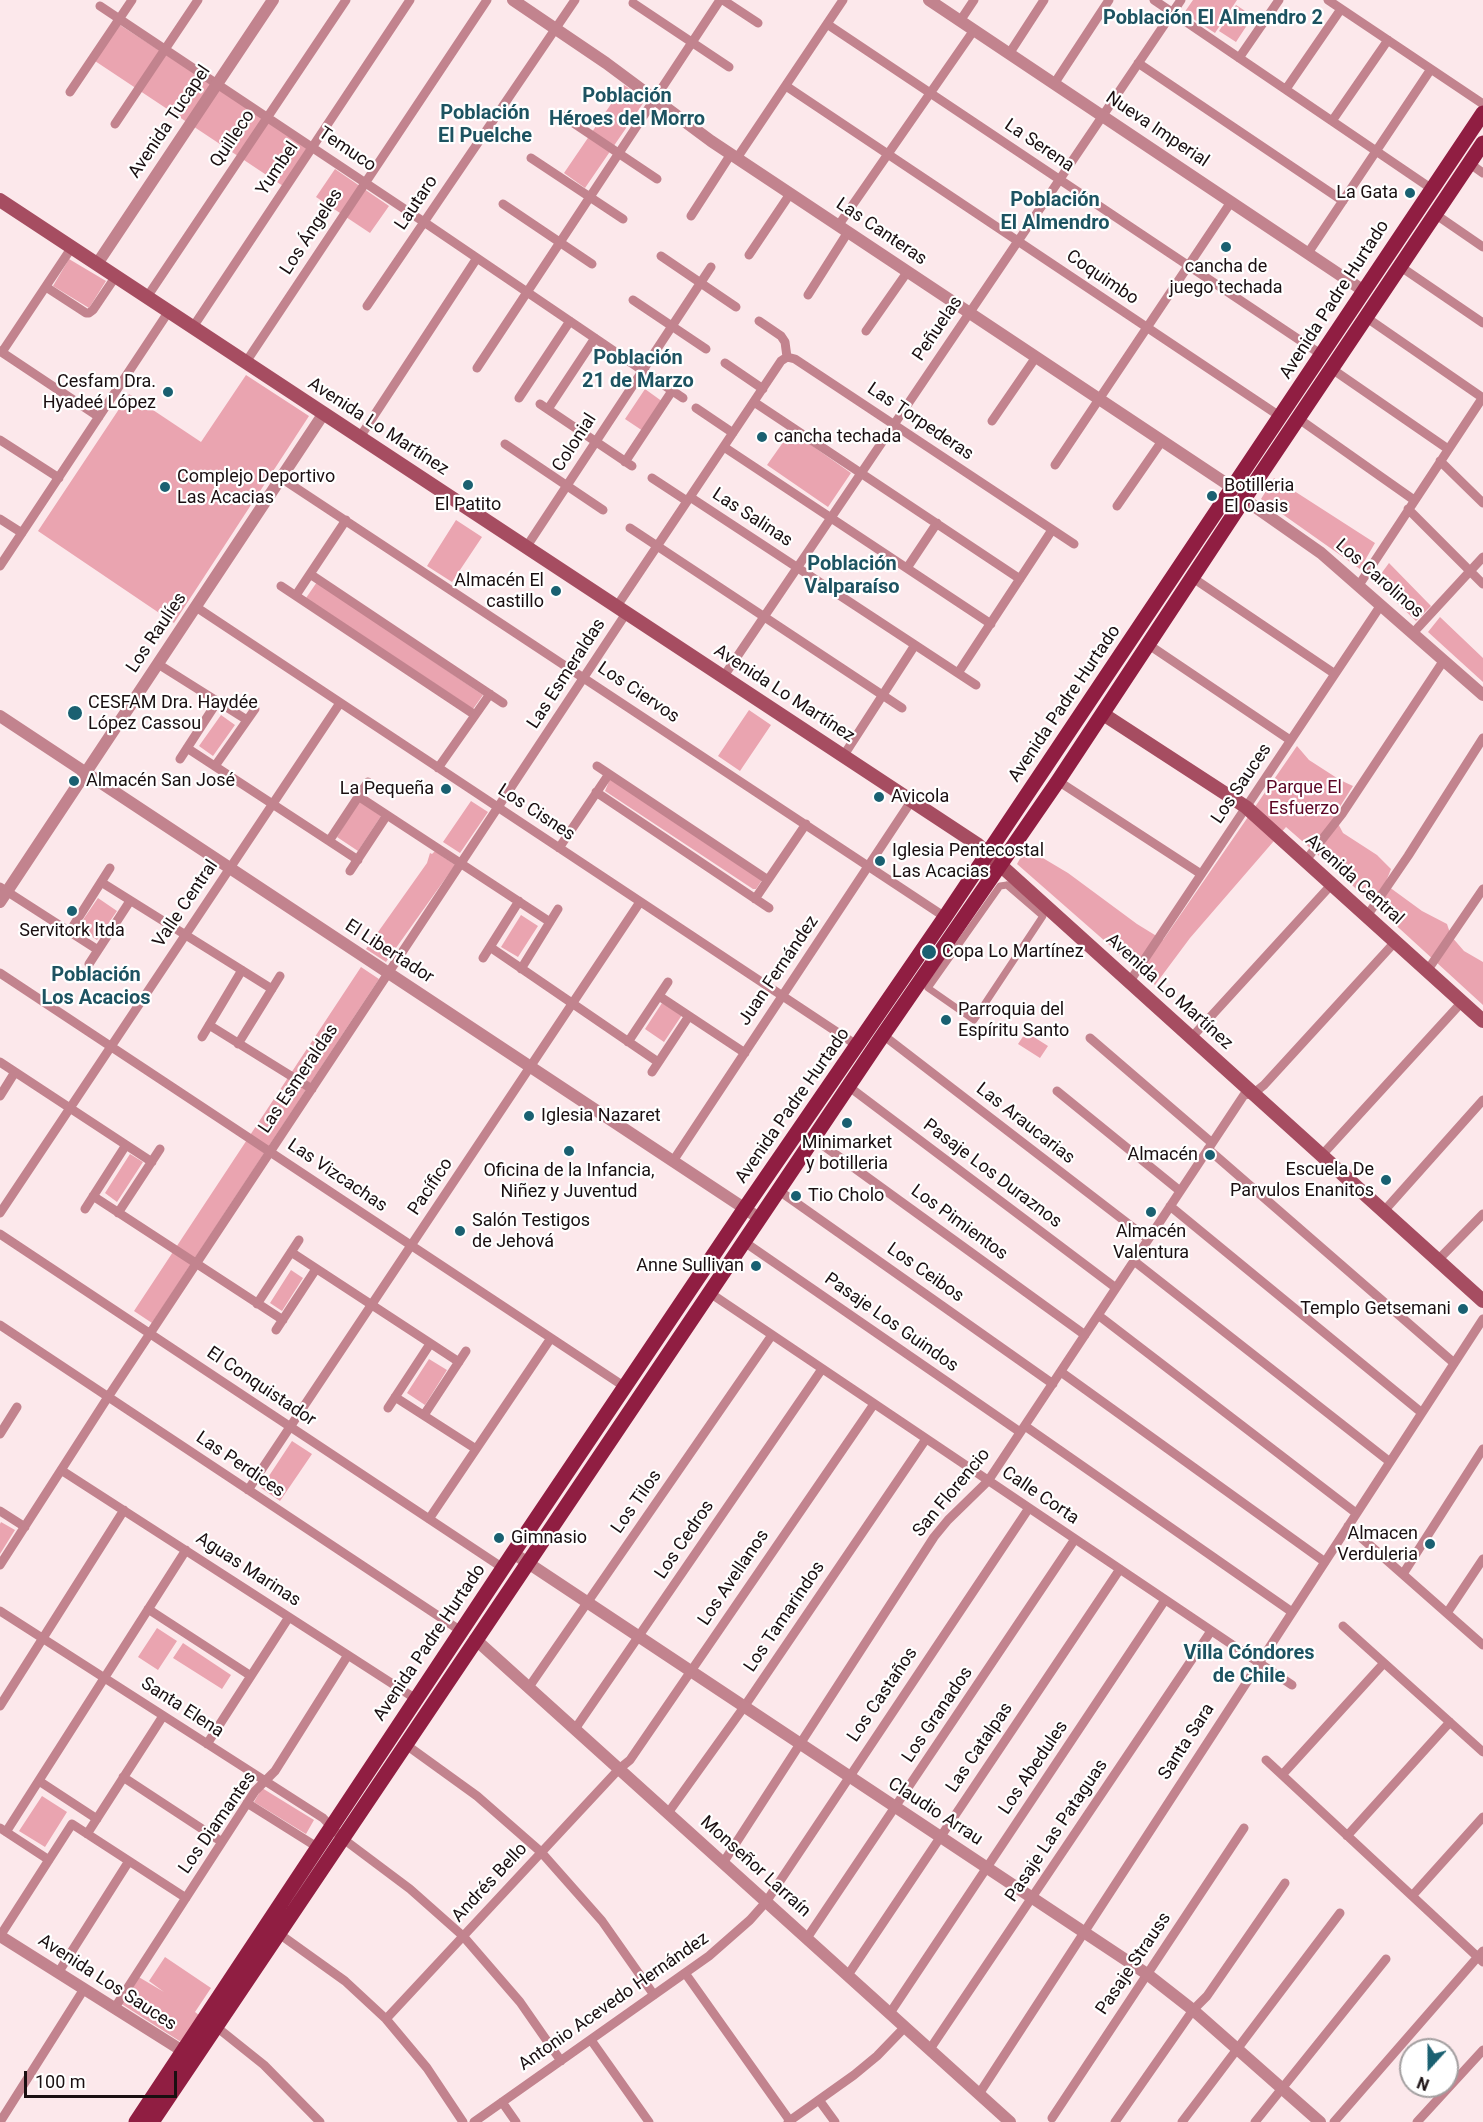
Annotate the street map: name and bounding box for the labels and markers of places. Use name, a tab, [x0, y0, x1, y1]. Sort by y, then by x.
place label: La Gata	[1336, 182, 1398, 204]
marker: La Gata	[1403, 186, 1417, 200]
marker: cancha de juego techada	[1219, 240, 1233, 254]
place label: cancha de juego techada	[1169, 256, 1283, 298]
place label: Cesfam Dra. Hyadeé López	[43, 371, 156, 413]
marker: Cesfam Dra. Hyadeé López	[161, 385, 175, 399]
place label: cancha techada	[774, 426, 901, 448]
marker: cancha techada	[755, 430, 769, 444]
place label: Complejo Deportivo Las Acacias	[177, 466, 335, 508]
place label: Botilleria El Oasis	[1224, 475, 1294, 518]
marker: El Patito	[461, 478, 475, 492]
marker: Complejo Deportivo Las Acacias	[158, 480, 172, 494]
marker: Botilleria El Oasis	[1205, 489, 1219, 503]
place label: El Patito	[435, 494, 501, 516]
place label: Almacén El castillo	[454, 570, 544, 612]
marker: Almacén El castillo	[549, 584, 563, 598]
place label: CESFAM Dra. Haydée López Cassou	[88, 692, 258, 734]
marker: CESFAM Dra. Haydée López Cassou	[66, 704, 84, 722]
place label: Almacén San José	[86, 770, 235, 792]
marker: Almacén San José	[67, 774, 81, 788]
place label: La Pequeña	[340, 778, 434, 800]
marker: La Pequeña	[439, 782, 453, 796]
place label: Avicola	[891, 786, 949, 808]
marker: Avicola	[872, 790, 886, 804]
place label: Iglesia Pentecostal Las Acacias	[892, 840, 1044, 882]
marker: Iglesia Pentecostal Las Acacias	[873, 854, 887, 868]
marker: Servitork ltda	[65, 904, 79, 918]
place label: Servitork ltda	[19, 920, 125, 942]
place label: Copa Lo Martínez	[942, 941, 1084, 963]
marker: Copa Lo Martínez	[920, 943, 938, 961]
place label: Parroquia del Espíritu Santo	[958, 999, 1069, 1042]
marker: Parroquia del Espíritu Santo	[939, 1013, 953, 1027]
place label: Iglesia Nazaret	[541, 1105, 661, 1127]
marker: Iglesia Nazaret	[522, 1109, 536, 1123]
marker: Minimarket y botilleria	[840, 1116, 854, 1130]
place label: Minimarket y botilleria	[802, 1132, 892, 1174]
marker: Oficina de la Infancia, Niñez y Juventud	[562, 1144, 576, 1158]
place label: Almacén	[1127, 1144, 1198, 1166]
marker: Almacén	[1203, 1148, 1217, 1162]
place label: Escuela De Parvulos Enanitos	[1230, 1159, 1374, 1202]
place label: Oficina de la Infancia, Niñez y Juventud	[483, 1160, 655, 1202]
marker: Escuela De Parvulos Enanitos	[1379, 1173, 1393, 1187]
place label: Tio Cholo	[808, 1185, 884, 1207]
marker: Tio Cholo	[789, 1189, 803, 1203]
marker: Almacén Valentura	[1144, 1205, 1158, 1219]
place label: Salón Testigos de Jehová	[472, 1210, 590, 1252]
place label: Almacén Valentura	[1113, 1221, 1189, 1264]
marker: Salón Testigos de Jehová	[453, 1224, 467, 1238]
place label: Anne Sullivan	[636, 1255, 744, 1277]
marker: Anne Sullivan	[749, 1259, 763, 1273]
place label: Templo Getsemani	[1300, 1298, 1451, 1320]
marker: Templo Getsemani	[1456, 1302, 1470, 1316]
place label: Almacen Verduleria	[1337, 1523, 1418, 1565]
place label: Gimnasio	[511, 1527, 587, 1549]
marker: Gimnasio	[492, 1531, 506, 1545]
marker: Almacen Verduleria	[1423, 1537, 1437, 1551]

